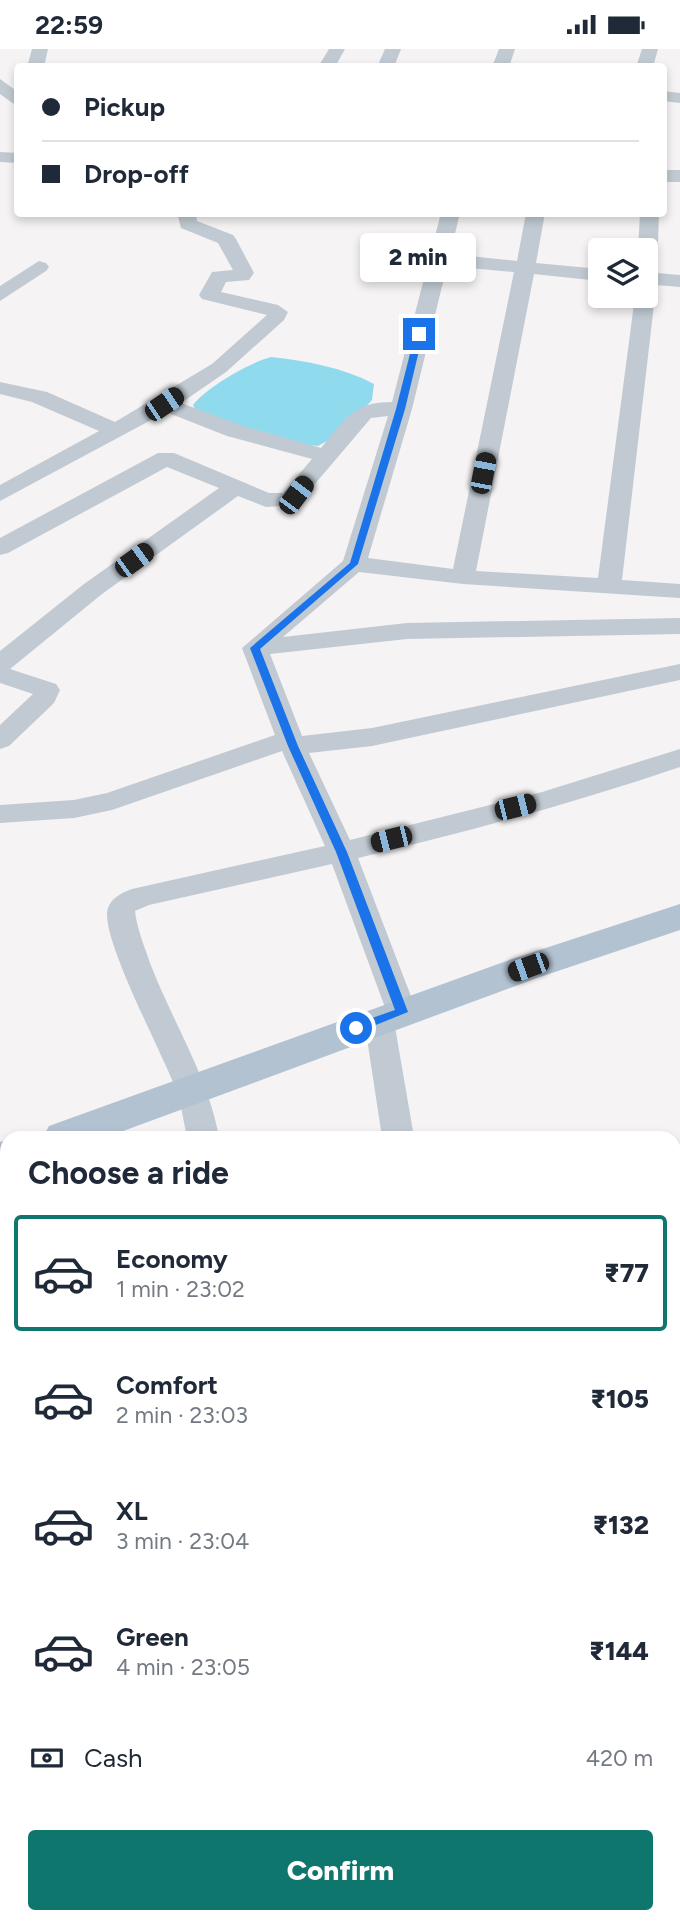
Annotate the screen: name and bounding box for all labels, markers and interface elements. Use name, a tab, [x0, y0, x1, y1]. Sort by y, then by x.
text: 22:59	[35, 9, 103, 41]
text: Pickup	[84, 91, 165, 123]
text: Drop-off	[84, 158, 189, 190]
callout: 2 min	[361, 233, 477, 281]
map controls	[588, 238, 658, 308]
button: layers	[588, 238, 658, 308]
text: 2 min	[389, 243, 447, 271]
route end	[403, 318, 435, 350]
car	[141, 384, 188, 424]
car	[469, 450, 498, 496]
car	[275, 472, 318, 518]
car	[111, 539, 158, 581]
car	[493, 792, 538, 822]
car	[369, 824, 414, 854]
car	[505, 950, 552, 984]
route start	[340, 1012, 372, 1044]
text: Choose a ride	[28, 1154, 229, 1192]
icon: car	[32, 1242, 95, 1305]
text: Economy	[116, 1243, 228, 1275]
text: ₹77	[604, 1257, 649, 1289]
text: 1 min · 23:02	[116, 1275, 245, 1303]
icon: car	[32, 1368, 95, 1431]
text: Comfort	[116, 1369, 218, 1401]
text: ₹105	[590, 1383, 649, 1415]
text: 2 min · 23:03	[116, 1401, 248, 1429]
icon: car	[32, 1494, 95, 1557]
text: XL	[116, 1495, 148, 1527]
text: ₹132	[593, 1509, 649, 1541]
text: 3 min · 23:04	[116, 1527, 249, 1555]
icon: car	[32, 1620, 95, 1683]
text: Green	[116, 1621, 189, 1653]
text: ₹144	[589, 1635, 649, 1667]
text: 4 min · 23:05	[116, 1653, 250, 1681]
icon: cash	[28, 1739, 66, 1777]
text: Cash	[84, 1742, 143, 1774]
text: 420 m	[586, 1744, 653, 1772]
button: Confirm	[28, 1830, 653, 1910]

